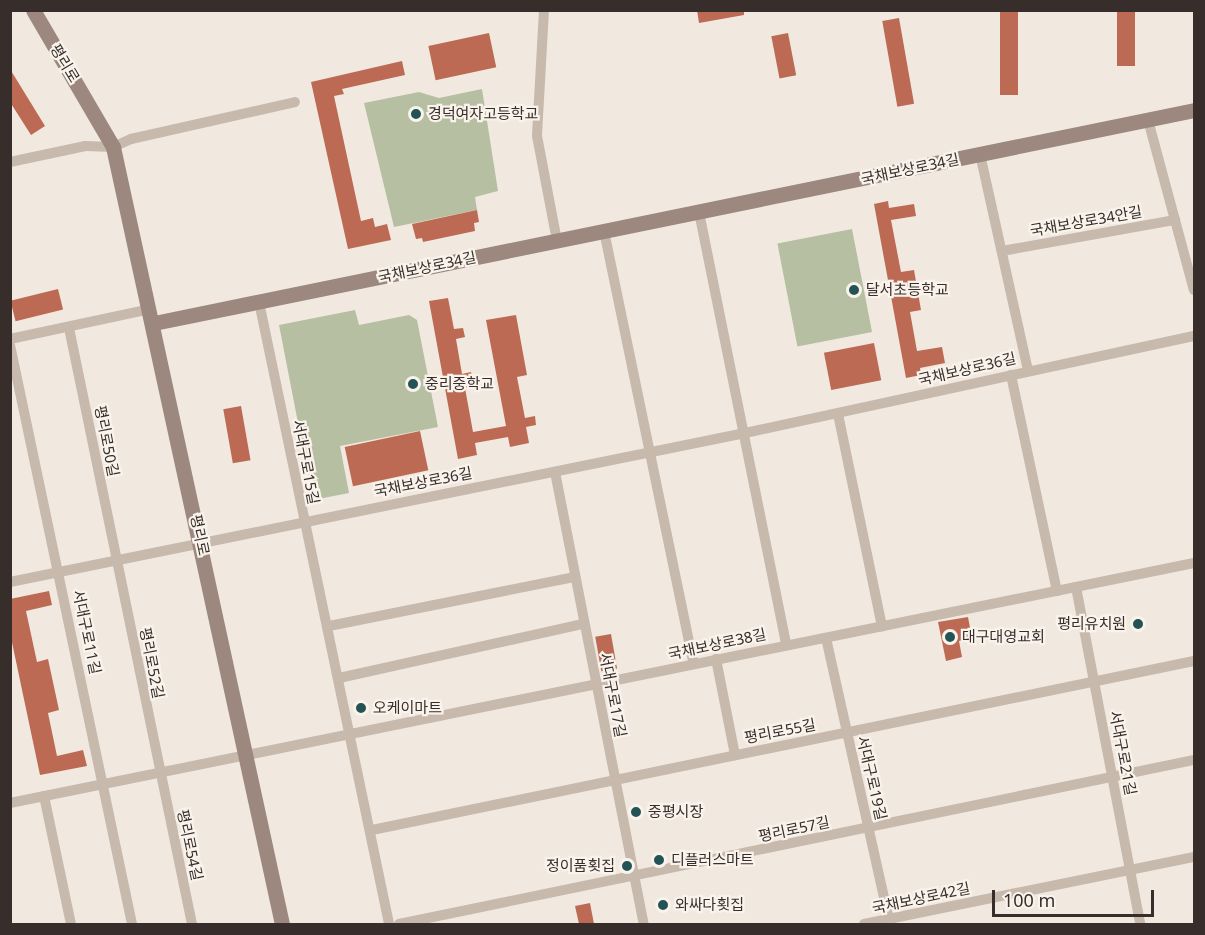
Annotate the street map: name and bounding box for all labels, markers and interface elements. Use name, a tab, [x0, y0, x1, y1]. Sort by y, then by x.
street label: 평리로	[47, 41, 83, 85]
place label: 경덕여자고등학교	[428, 105, 538, 123]
marker: 경덕여자고등학교	[409, 107, 423, 121]
street label: 국채보상로34길	[859, 150, 961, 188]
street label: 국채보상로34안길	[1028, 202, 1144, 240]
street label: 국채보상로34길	[376, 248, 478, 286]
place label: 달서초등학교	[866, 281, 949, 299]
marker: 달서초등학교	[847, 283, 861, 297]
street label: 국채보상로36길	[916, 349, 1018, 389]
place label: 중리중학교	[425, 375, 494, 393]
marker: 중리중학교	[406, 377, 420, 391]
street label: 평리로50길	[91, 404, 123, 478]
street label: 서대구로15길	[289, 418, 323, 506]
street label: 국채보상로36길	[372, 464, 474, 500]
street label: 평리로	[187, 513, 213, 557]
street label: 서대구로11길	[69, 588, 105, 676]
place label: 평리유치원	[1057, 615, 1126, 633]
marker: 평리유치원	[1131, 617, 1145, 631]
street label: 국채보상로38길	[666, 625, 768, 663]
street label: 평리로52길	[136, 626, 168, 700]
place label: 대구대영교회	[962, 628, 1045, 646]
marker: 대구대영교회	[943, 630, 957, 644]
street label: 서대구로17길	[596, 651, 630, 739]
place label: 오케이마트	[373, 699, 442, 717]
marker: 오케이마트	[354, 701, 368, 715]
street label: 서대구로21길	[1106, 709, 1140, 797]
street label: 평리로55길	[743, 715, 817, 747]
street label: 서대구로19길	[854, 734, 890, 822]
place label: 중평시장	[648, 803, 703, 821]
marker: 중평시장	[629, 805, 643, 819]
street label: 평리로54길	[174, 808, 206, 882]
street label: 평리로57길	[757, 813, 831, 845]
place label: 디플러스마트	[671, 851, 754, 869]
marker: 디플러스마트	[652, 853, 666, 867]
place label: 정이품횟집	[546, 857, 615, 875]
marker: 정이품횟집	[620, 859, 634, 873]
scale bar	[995, 878, 1157, 916]
street label: 국채보상로42길	[870, 879, 972, 917]
text: 100 m	[1003, 888, 1055, 912]
place label: 와싸다횟집	[675, 896, 744, 914]
marker: 와싸다횟집	[656, 898, 670, 912]

